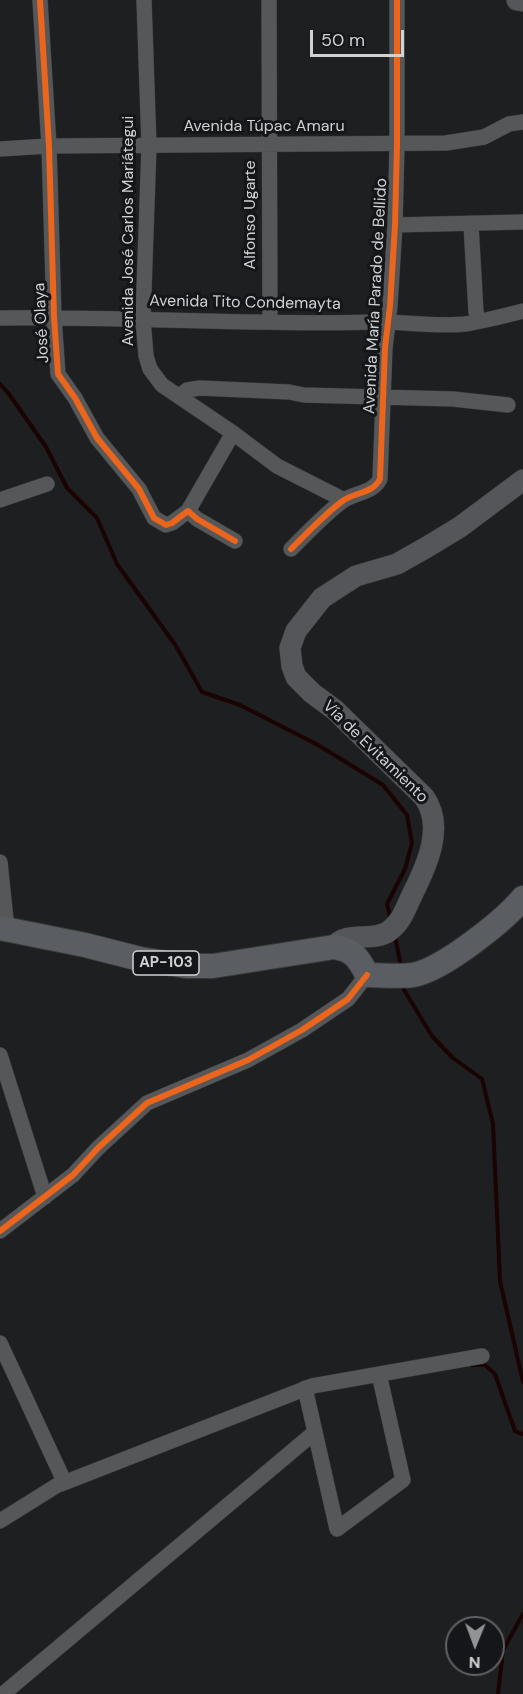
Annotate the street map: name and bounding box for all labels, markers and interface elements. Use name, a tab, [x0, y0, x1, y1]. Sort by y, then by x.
scale bar	[313, 18, 408, 56]
text: 50 m	[321, 28, 365, 52]
street label: Avenida José Carlos Mariátegui	[119, 116, 139, 346]
street label: Avenida Túpac Amaru	[183, 117, 345, 137]
street label: Alfonso Ugarte	[241, 161, 261, 269]
street label: Avenida María Parado de Bellido	[360, 178, 392, 414]
street label: José Olaya	[30, 282, 54, 364]
street label: Avenida Tito Condemayta	[149, 292, 341, 314]
street label: Vía de Evitamiento	[318, 697, 432, 807]
road number: AP-103	[133, 951, 199, 975]
north arrow	[445, 1616, 505, 1676]
text: N	[469, 1652, 481, 1673]

